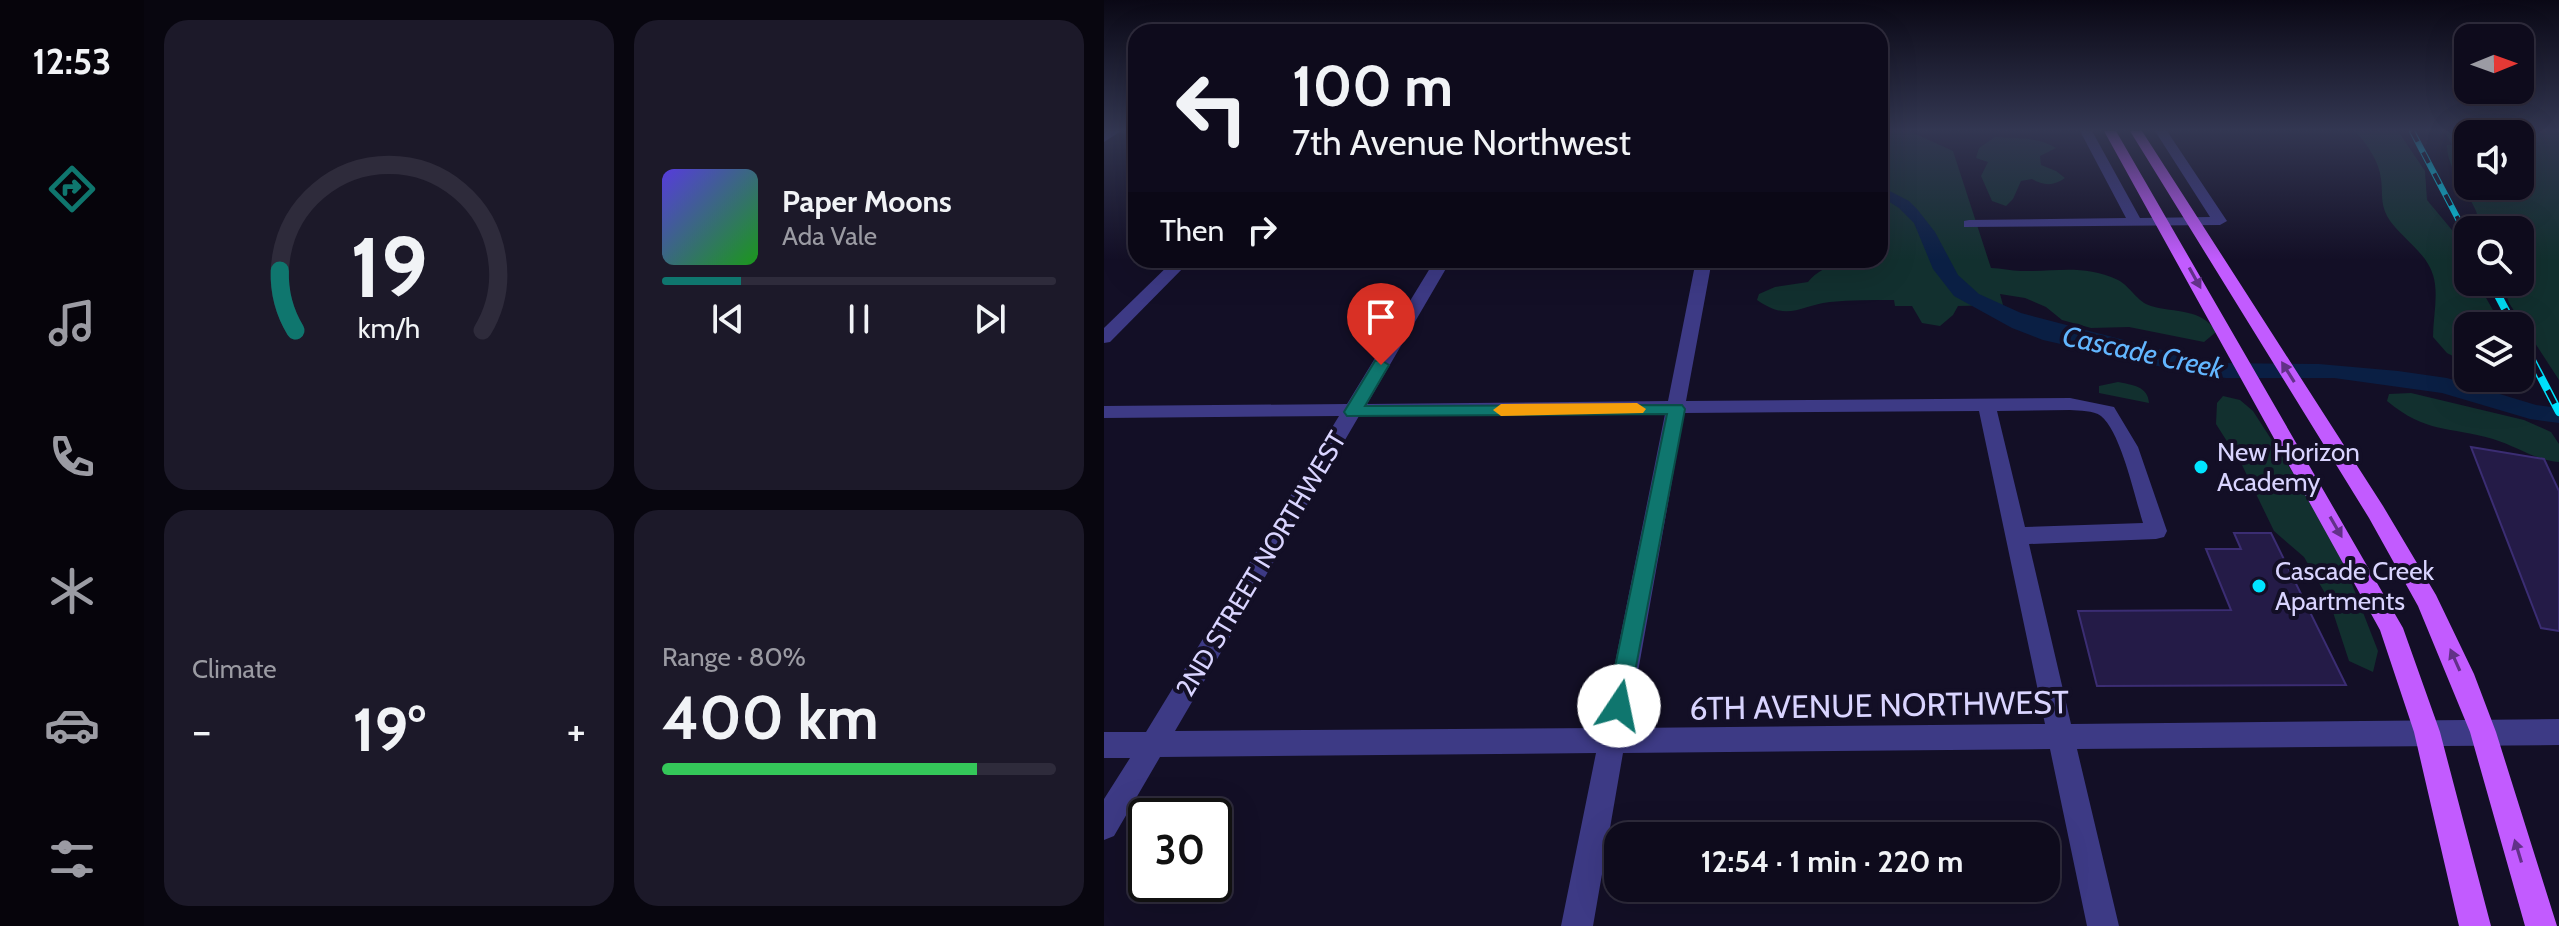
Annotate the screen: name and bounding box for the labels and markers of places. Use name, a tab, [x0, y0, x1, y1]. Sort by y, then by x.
pin	[1347, 283, 1415, 365]
place label: New Horizon Academy	[2217, 436, 2360, 498]
marker: New Horizon Academy	[2192, 458, 2210, 476]
place label: Cascade Creek Apartments	[2275, 555, 2434, 617]
marker: Cascade Creek Apartments	[2250, 577, 2268, 595]

